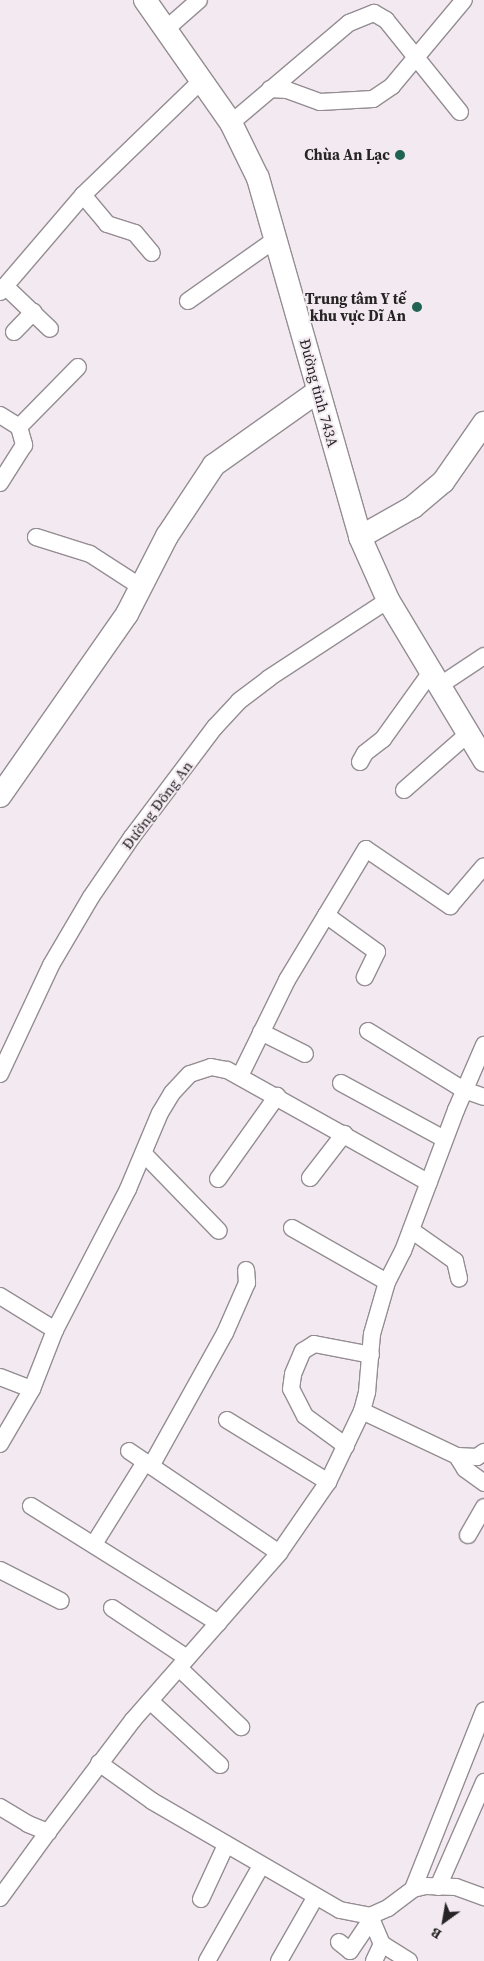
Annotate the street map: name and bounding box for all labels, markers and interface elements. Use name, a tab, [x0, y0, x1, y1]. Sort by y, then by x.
place label: Chùa An Lạc	[304, 146, 390, 164]
marker: Chùa An Lạc	[394, 149, 406, 161]
place label: Trung tâm Y tế khu vực Dĩ An	[305, 289, 406, 324]
marker: Trung tâm Y tế khu vực Dĩ An	[410, 300, 424, 314]
street label: Đường tỉnh 743A	[296, 337, 342, 449]
street label: Đường Đông An	[118, 757, 196, 853]
north arrow	[419, 1896, 469, 1946]
text: B	[427, 1923, 445, 1945]

